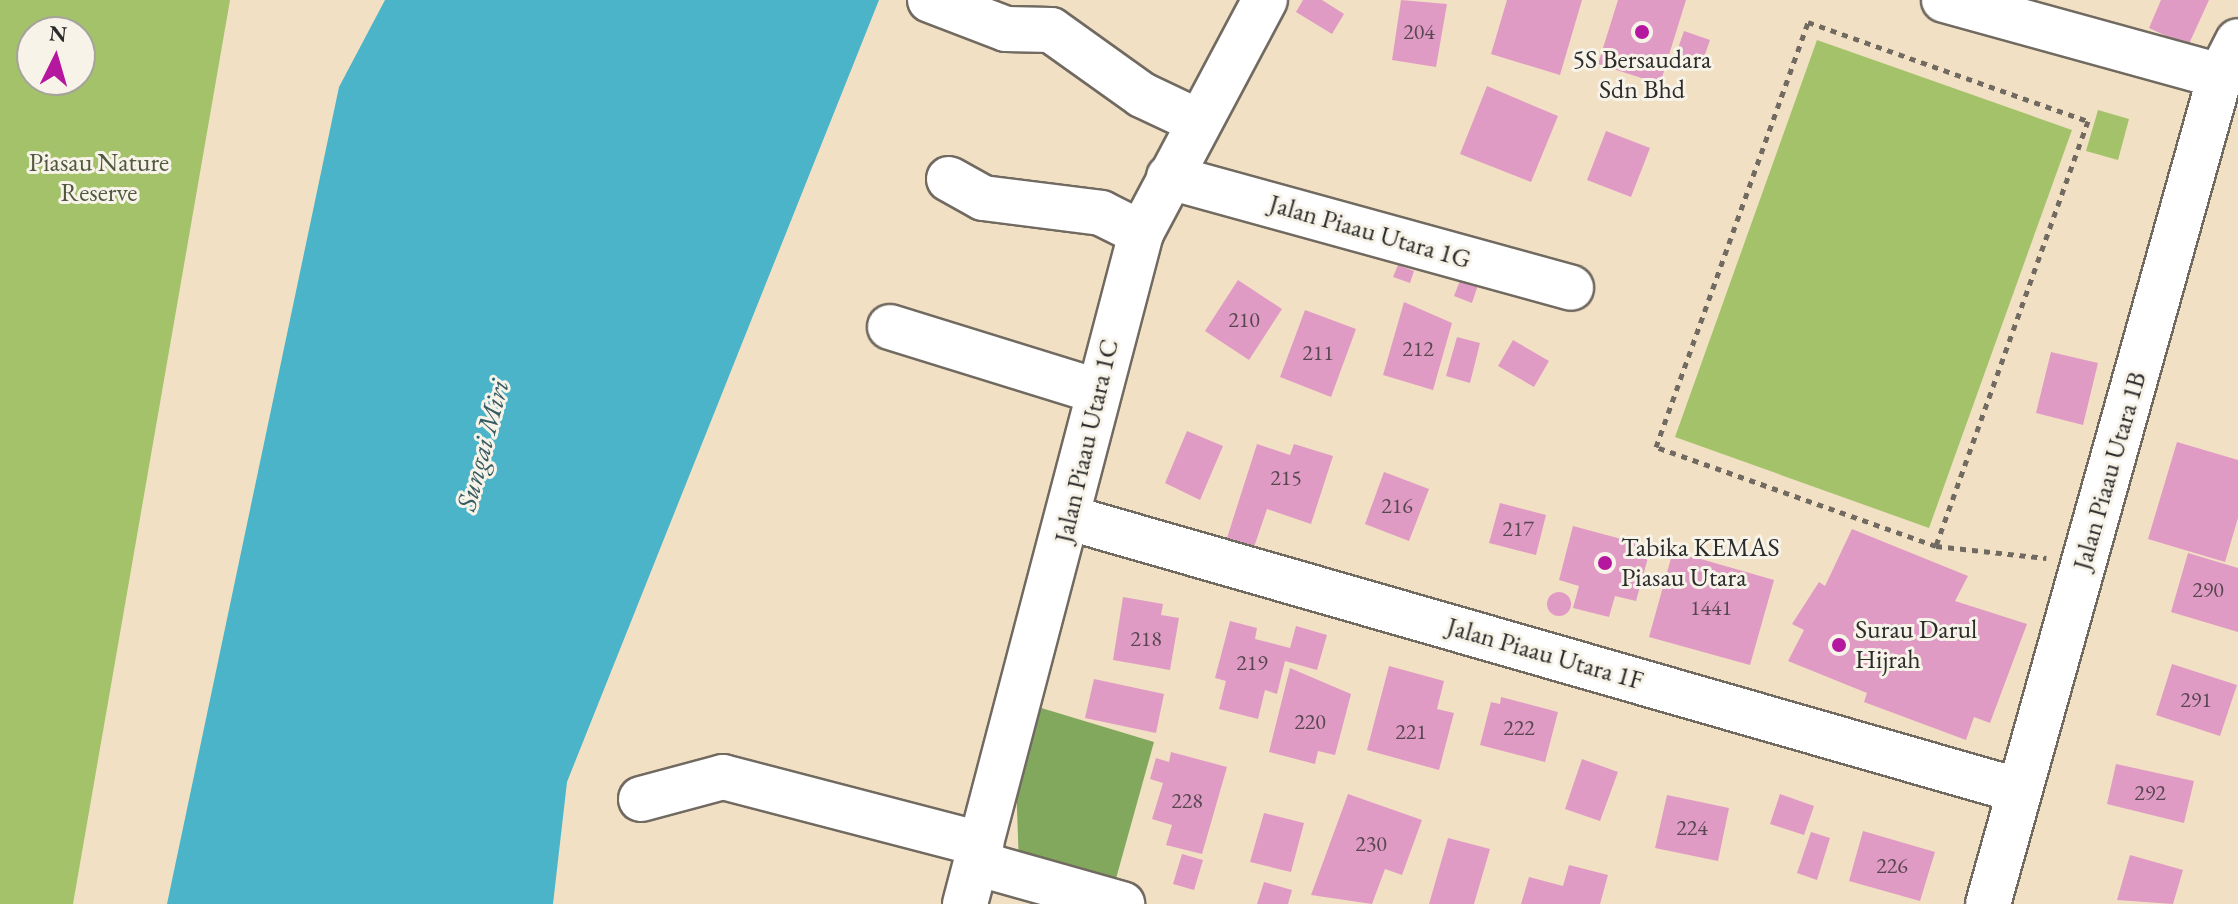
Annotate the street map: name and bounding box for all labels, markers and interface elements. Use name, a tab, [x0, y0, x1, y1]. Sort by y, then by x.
north arrow	[16, 16, 96, 96]
text: N	[48, 18, 68, 49]
house number: 204	[1403, 19, 1435, 45]
marker: 5S Bersaudara Sdn Bhd	[1633, 23, 1651, 41]
place label: 5S Bersaudara Sdn Bhd	[1573, 44, 1711, 106]
park label: Piasau Nature Reserve	[29, 147, 169, 208]
street label: Jalan Piaau Utara 1G	[1265, 188, 1475, 276]
house number: 210	[1228, 307, 1260, 333]
street label: Jalan Piaau Utara 1C	[1048, 336, 1126, 546]
house number: 212	[1402, 336, 1434, 362]
house number: 211	[1302, 340, 1334, 366]
street label: Jalan Piaau Utara 1B	[2067, 368, 2153, 574]
water label: Sungai Miri	[448, 376, 516, 514]
house number: 215	[1270, 465, 1302, 491]
house number: 216	[1381, 493, 1413, 519]
house number: 217	[1502, 516, 1534, 542]
place label: Tabika KEMAS Piasau Utara	[1621, 532, 1779, 594]
marker: Tabika KEMAS Piasau Utara	[1596, 554, 1614, 572]
house number: 290	[2192, 577, 2224, 603]
house number: 1441	[1690, 595, 1732, 621]
street label: Jalan Piaau Utara 1F	[1443, 611, 1647, 697]
place label: Surau Darul Hijrah	[1855, 614, 1977, 676]
house number: 218	[1130, 626, 1162, 652]
marker: Surau Darul Hijrah	[1830, 636, 1848, 654]
house number: 219	[1236, 650, 1268, 676]
house number: 291	[2180, 687, 2212, 713]
house number: 220	[1294, 709, 1326, 735]
house number: 222	[1503, 715, 1535, 741]
house number: 221	[1395, 719, 1427, 745]
house number: 292	[2134, 780, 2166, 806]
house number: 228	[1171, 788, 1203, 814]
house number: 224	[1676, 815, 1708, 841]
house number: 230	[1355, 831, 1387, 857]
house number: 226	[1876, 853, 1908, 879]

